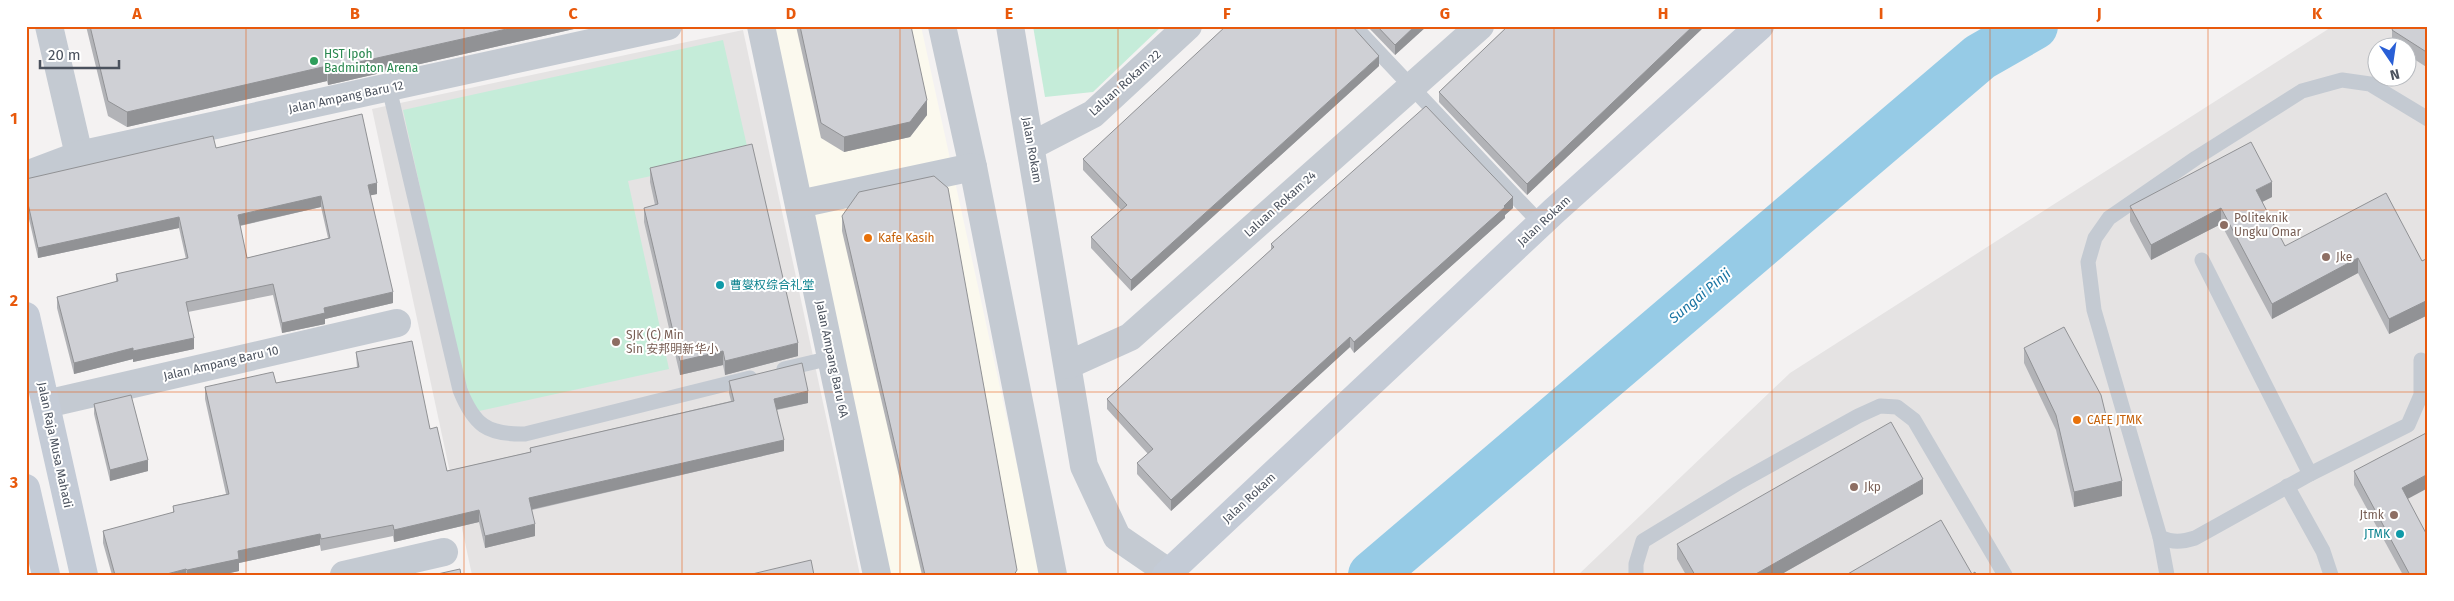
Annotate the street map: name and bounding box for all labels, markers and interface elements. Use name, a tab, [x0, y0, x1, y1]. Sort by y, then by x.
text: A	[131, 4, 142, 23]
text: B	[350, 4, 360, 23]
text: C	[568, 4, 578, 23]
text: D	[786, 4, 796, 23]
text: E	[1005, 4, 1013, 23]
text: F	[1223, 4, 1231, 23]
text: G	[1440, 4, 1450, 23]
text: H	[1658, 4, 1668, 23]
text: I	[1879, 4, 1883, 23]
text: J	[2095, 4, 2102, 23]
text: K	[2312, 4, 2323, 23]
scale bar	[40, 38, 119, 70]
north arrow	[2366, 38, 2416, 88]
text: 20 m	[48, 46, 81, 64]
place label: HST Ipoh Badminton Arena	[324, 47, 418, 75]
street label: Laluan Rokam 22	[1086, 47, 1164, 119]
marker: HST Ipoh Badminton Arena	[308, 55, 320, 67]
text: N	[2388, 65, 2401, 84]
street label: Jalan Ampang Baru 12	[287, 78, 405, 116]
text: 1	[10, 109, 18, 128]
street label: Jalan Rokam	[1019, 116, 1045, 184]
street label: Laluan Rokam 24	[1241, 168, 1319, 240]
street label: Jalan Rokam	[1515, 193, 1573, 249]
place label: Politeknik Ungku Omar	[2234, 211, 2302, 239]
marker: Politeknik Ungku Omar	[2218, 219, 2230, 231]
place label: Kafe Kasih	[878, 231, 935, 245]
marker: Kafe Kasih	[862, 232, 874, 244]
place label: Jke	[2336, 250, 2352, 264]
marker: Jke	[2320, 251, 2332, 263]
water label: Sungai Pinji	[1665, 265, 1734, 327]
place label: 曹燮权综合礼堂	[730, 278, 814, 292]
marker: 曹燮权综合礼堂	[714, 279, 726, 291]
text: 2	[10, 291, 18, 310]
street label: Jalan Ampang Baru 6A	[813, 299, 851, 419]
place label: SJK (C) Min Sin 安邦明新华小	[626, 328, 718, 356]
marker: SJK (C) Min Sin 安邦明新华小	[610, 336, 622, 348]
street label: Jalan Ampang Baru 10	[162, 343, 280, 383]
street label: Jalan Raja Musa Mahadi	[35, 381, 75, 509]
place label: CAFE JTMK	[2087, 413, 2143, 427]
marker: CAFE JTMK	[2071, 414, 2083, 426]
street label: Jalan Rokam	[1220, 470, 1278, 526]
text: 3	[9, 473, 18, 492]
place label: Jkp	[1864, 480, 1881, 494]
marker: Jkp	[1848, 481, 1860, 493]
place label: Jtmk	[2360, 508, 2385, 522]
marker: Jtmk	[2388, 509, 2400, 521]
place label: JTMK	[2364, 527, 2391, 541]
marker: JTMK	[2394, 528, 2406, 540]

